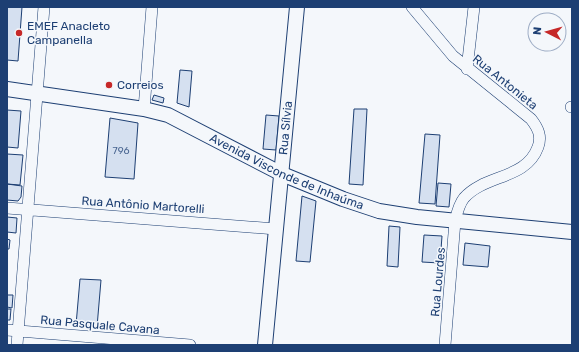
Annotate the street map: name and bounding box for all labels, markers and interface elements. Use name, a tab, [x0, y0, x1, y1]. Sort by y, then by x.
north arrow	[527, 12, 567, 52]
place label: EMEF Anacleto Campanella	[27, 19, 110, 47]
text: N	[531, 26, 544, 36]
marker: EMEF Anacleto Campanella	[14, 28, 24, 38]
street label: Rua Antonieta	[470, 52, 540, 112]
place label: Correios	[117, 78, 164, 92]
marker: Correios	[104, 80, 114, 90]
street label: Rua Sílvia	[276, 100, 295, 156]
street label: Avenida Visconde de Inhaúma	[207, 131, 366, 212]
house number: 796	[113, 145, 130, 157]
street label: Rua Antônio Martorelli	[81, 194, 205, 216]
street label: Rua Lourdes	[428, 247, 448, 317]
street label: Rua Pasquale Cavana	[40, 313, 160, 337]

